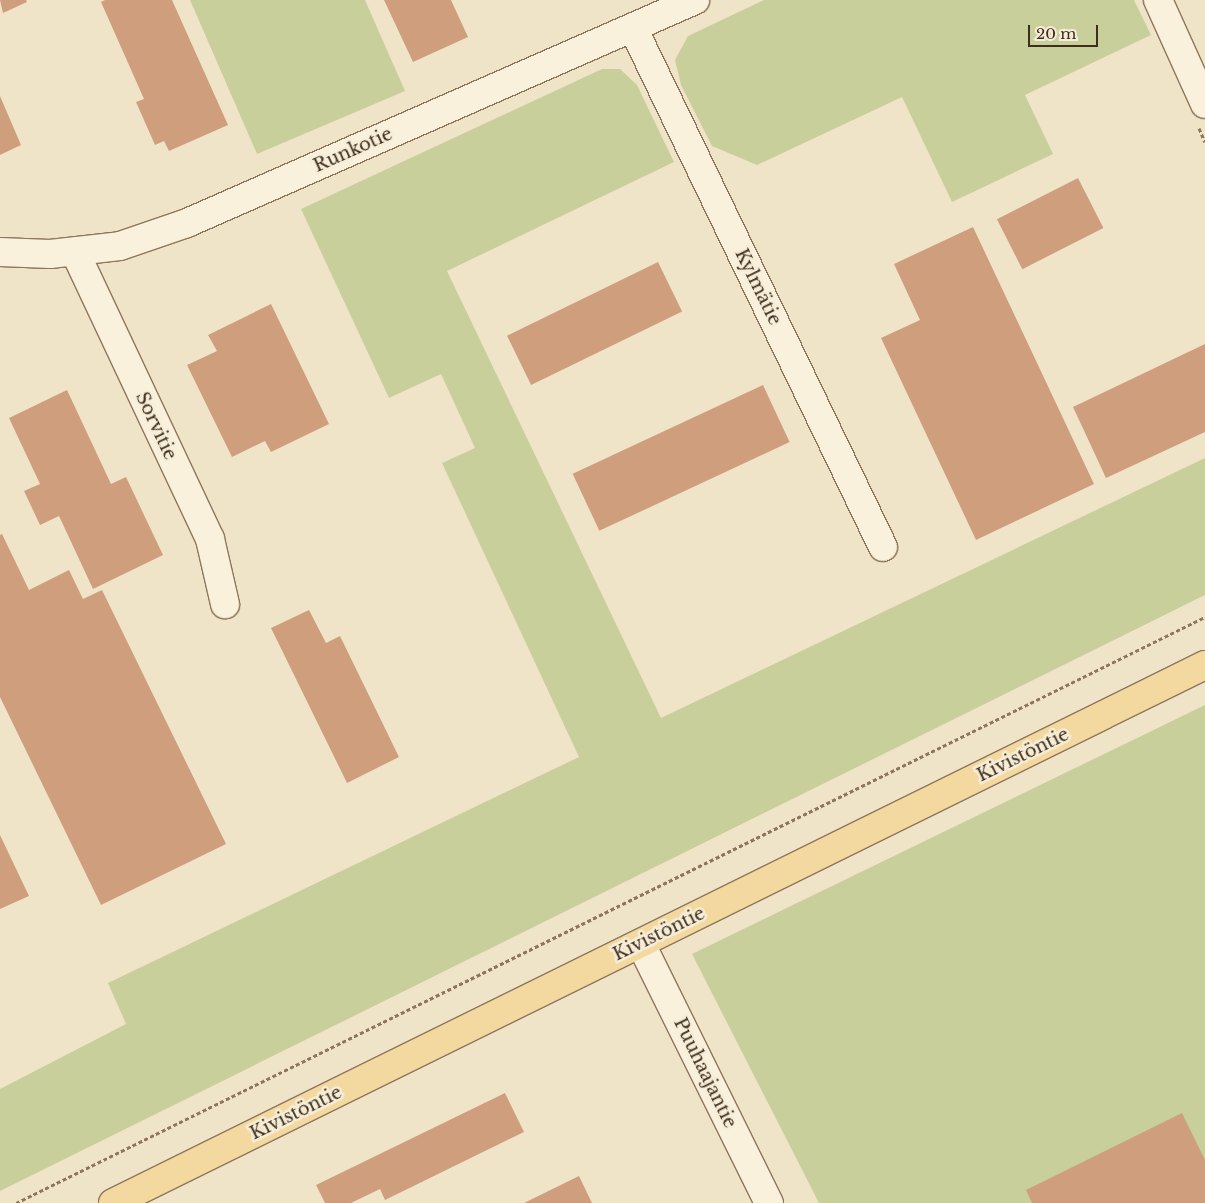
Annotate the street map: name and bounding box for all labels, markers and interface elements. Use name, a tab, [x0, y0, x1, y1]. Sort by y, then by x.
scale bar	[1030, 15, 1100, 47]
text: 20 m	[1036, 24, 1076, 43]
street label: Runkotie	[310, 123, 396, 177]
street label: Kylmätie	[730, 245, 786, 329]
street label: Sorvitie	[131, 389, 181, 463]
street label: Kivistöntie	[974, 723, 1072, 787]
street label: Kivistöntie	[610, 902, 708, 966]
street label: Puuhaajantie	[669, 1014, 741, 1132]
street label: Kivistöntie	[247, 1081, 345, 1145]

